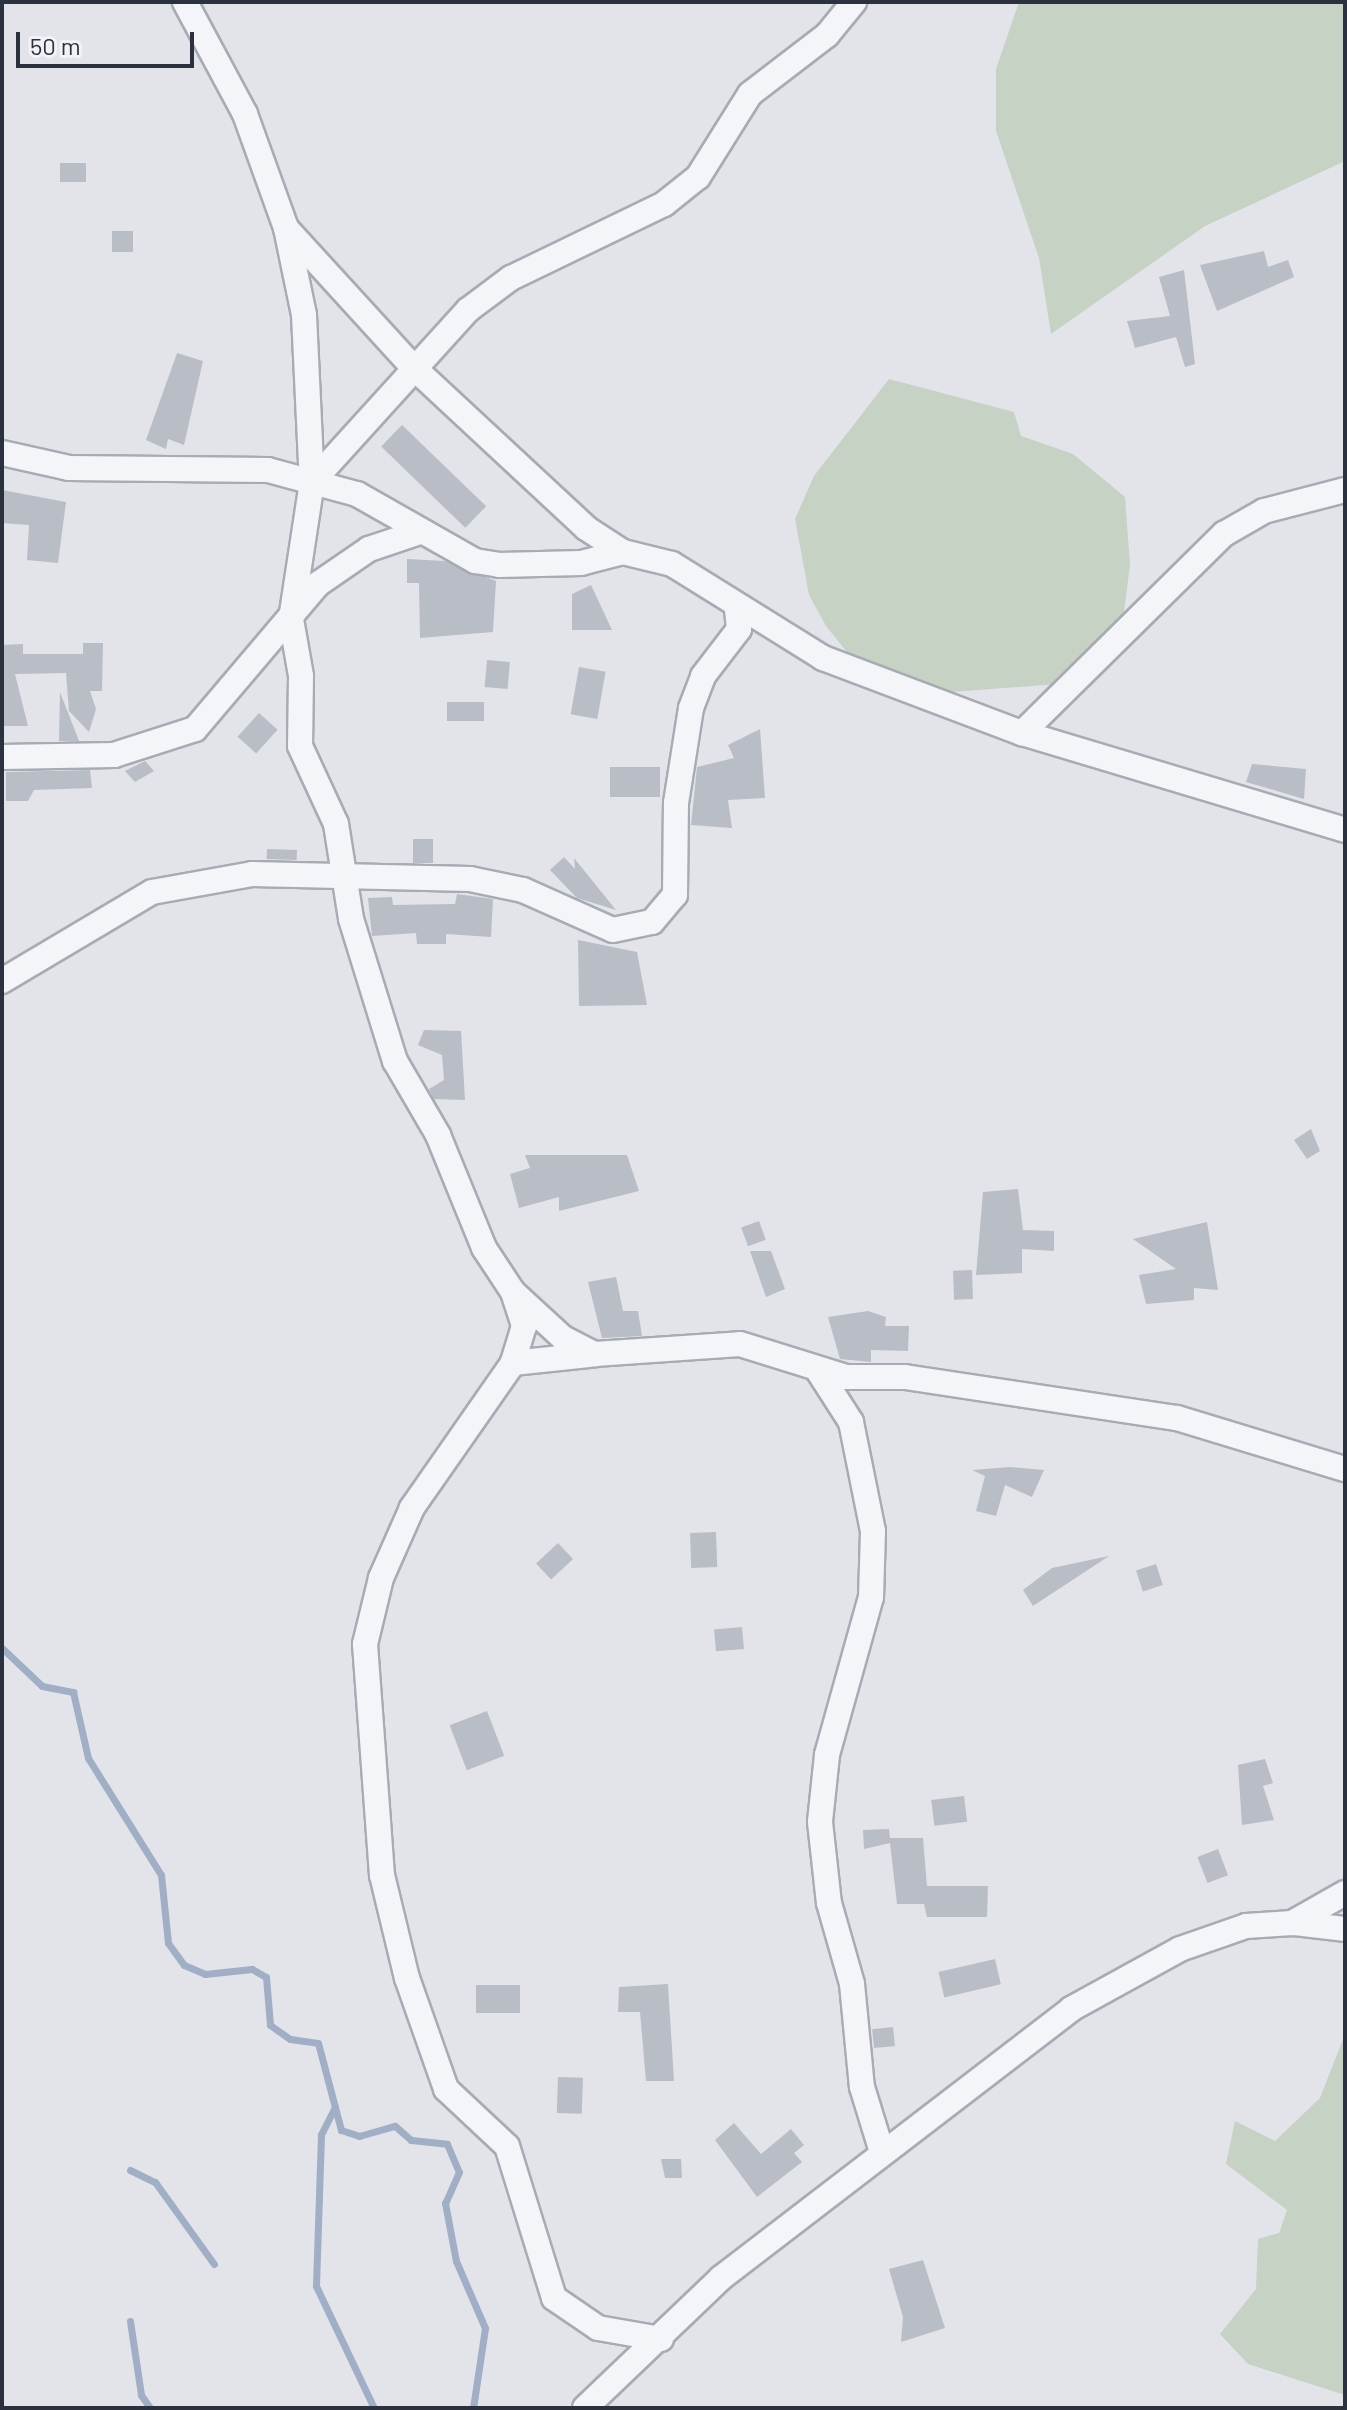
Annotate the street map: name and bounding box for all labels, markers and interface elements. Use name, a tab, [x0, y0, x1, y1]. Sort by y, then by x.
scale bar	[20, 16, 198, 66]
text: 50 m	[30, 31, 81, 60]

